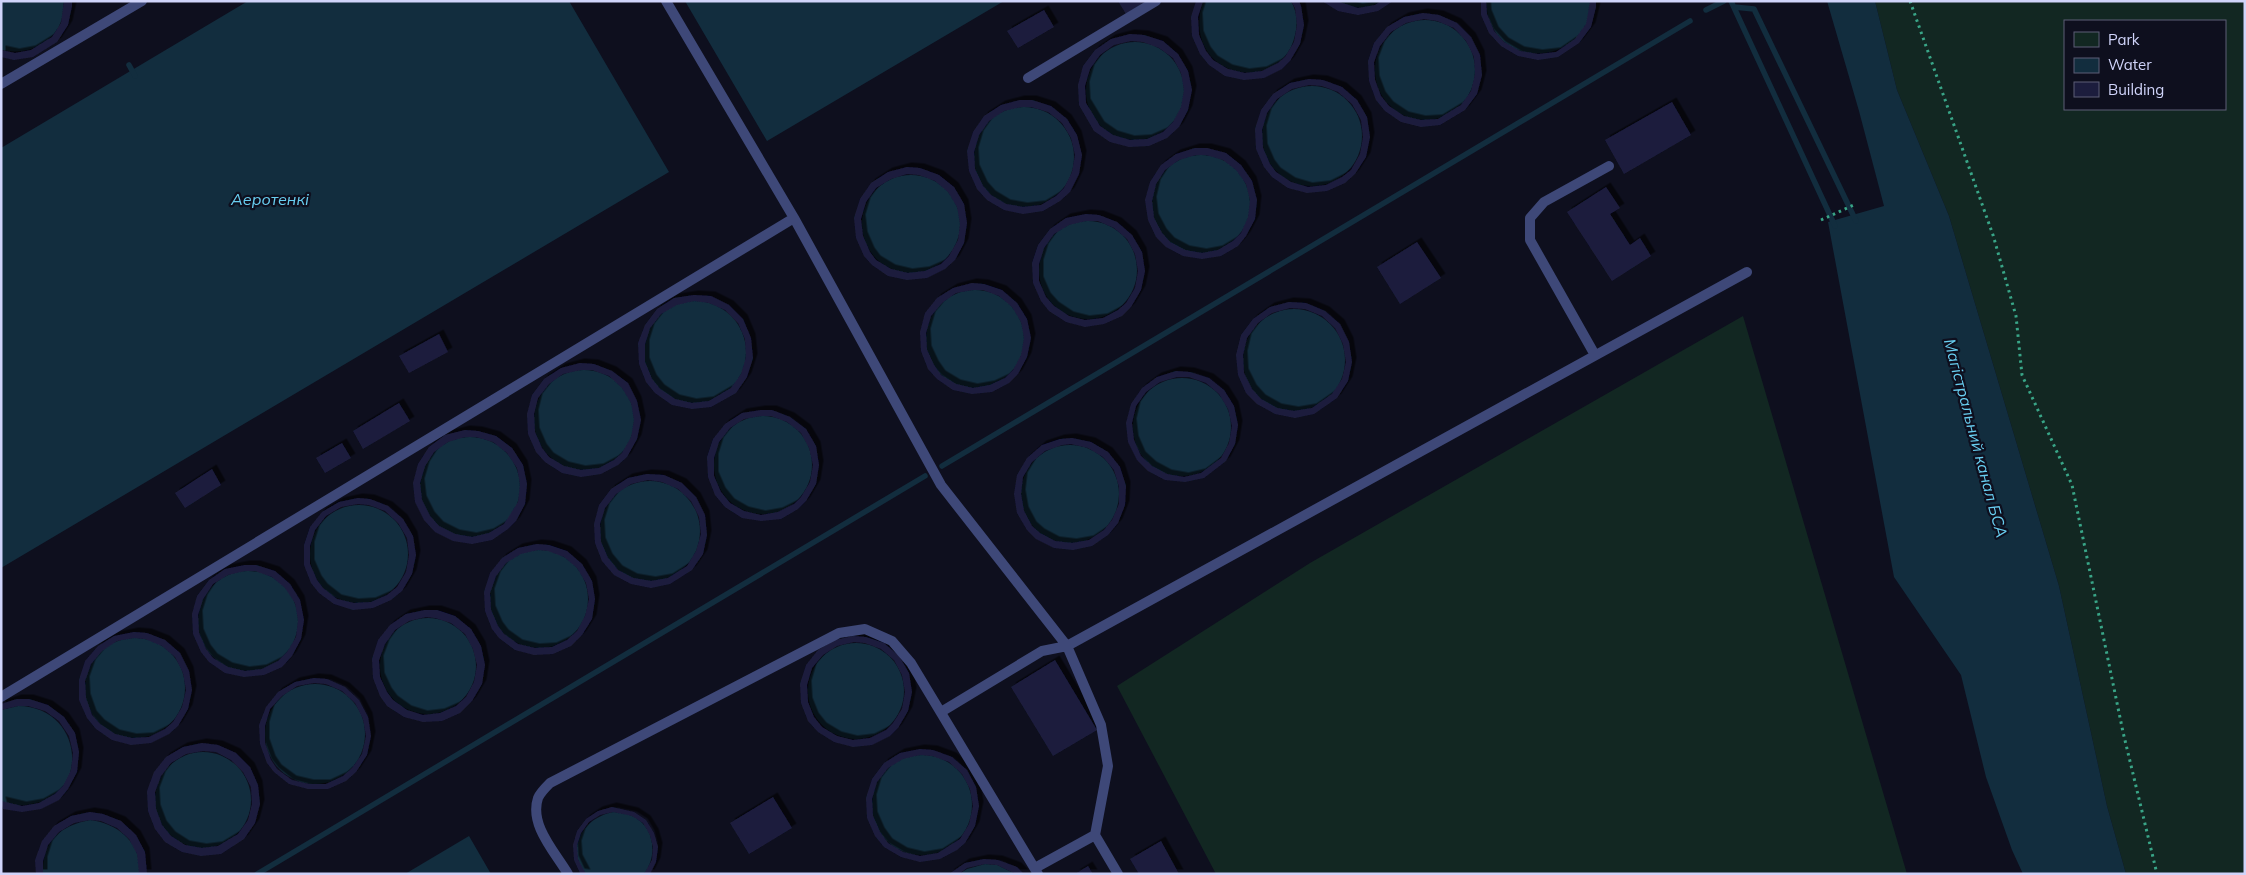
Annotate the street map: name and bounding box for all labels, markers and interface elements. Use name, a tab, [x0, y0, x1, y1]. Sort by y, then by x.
legend	[2064, 20, 2226, 110]
text: Park	[2108, 30, 2140, 49]
text: Water	[2108, 55, 2152, 74]
text: Building	[2108, 80, 2164, 99]
water label: Аеротенкі	[230, 189, 309, 209]
water label: Магістральний канал БСА	[1940, 336, 2012, 540]

